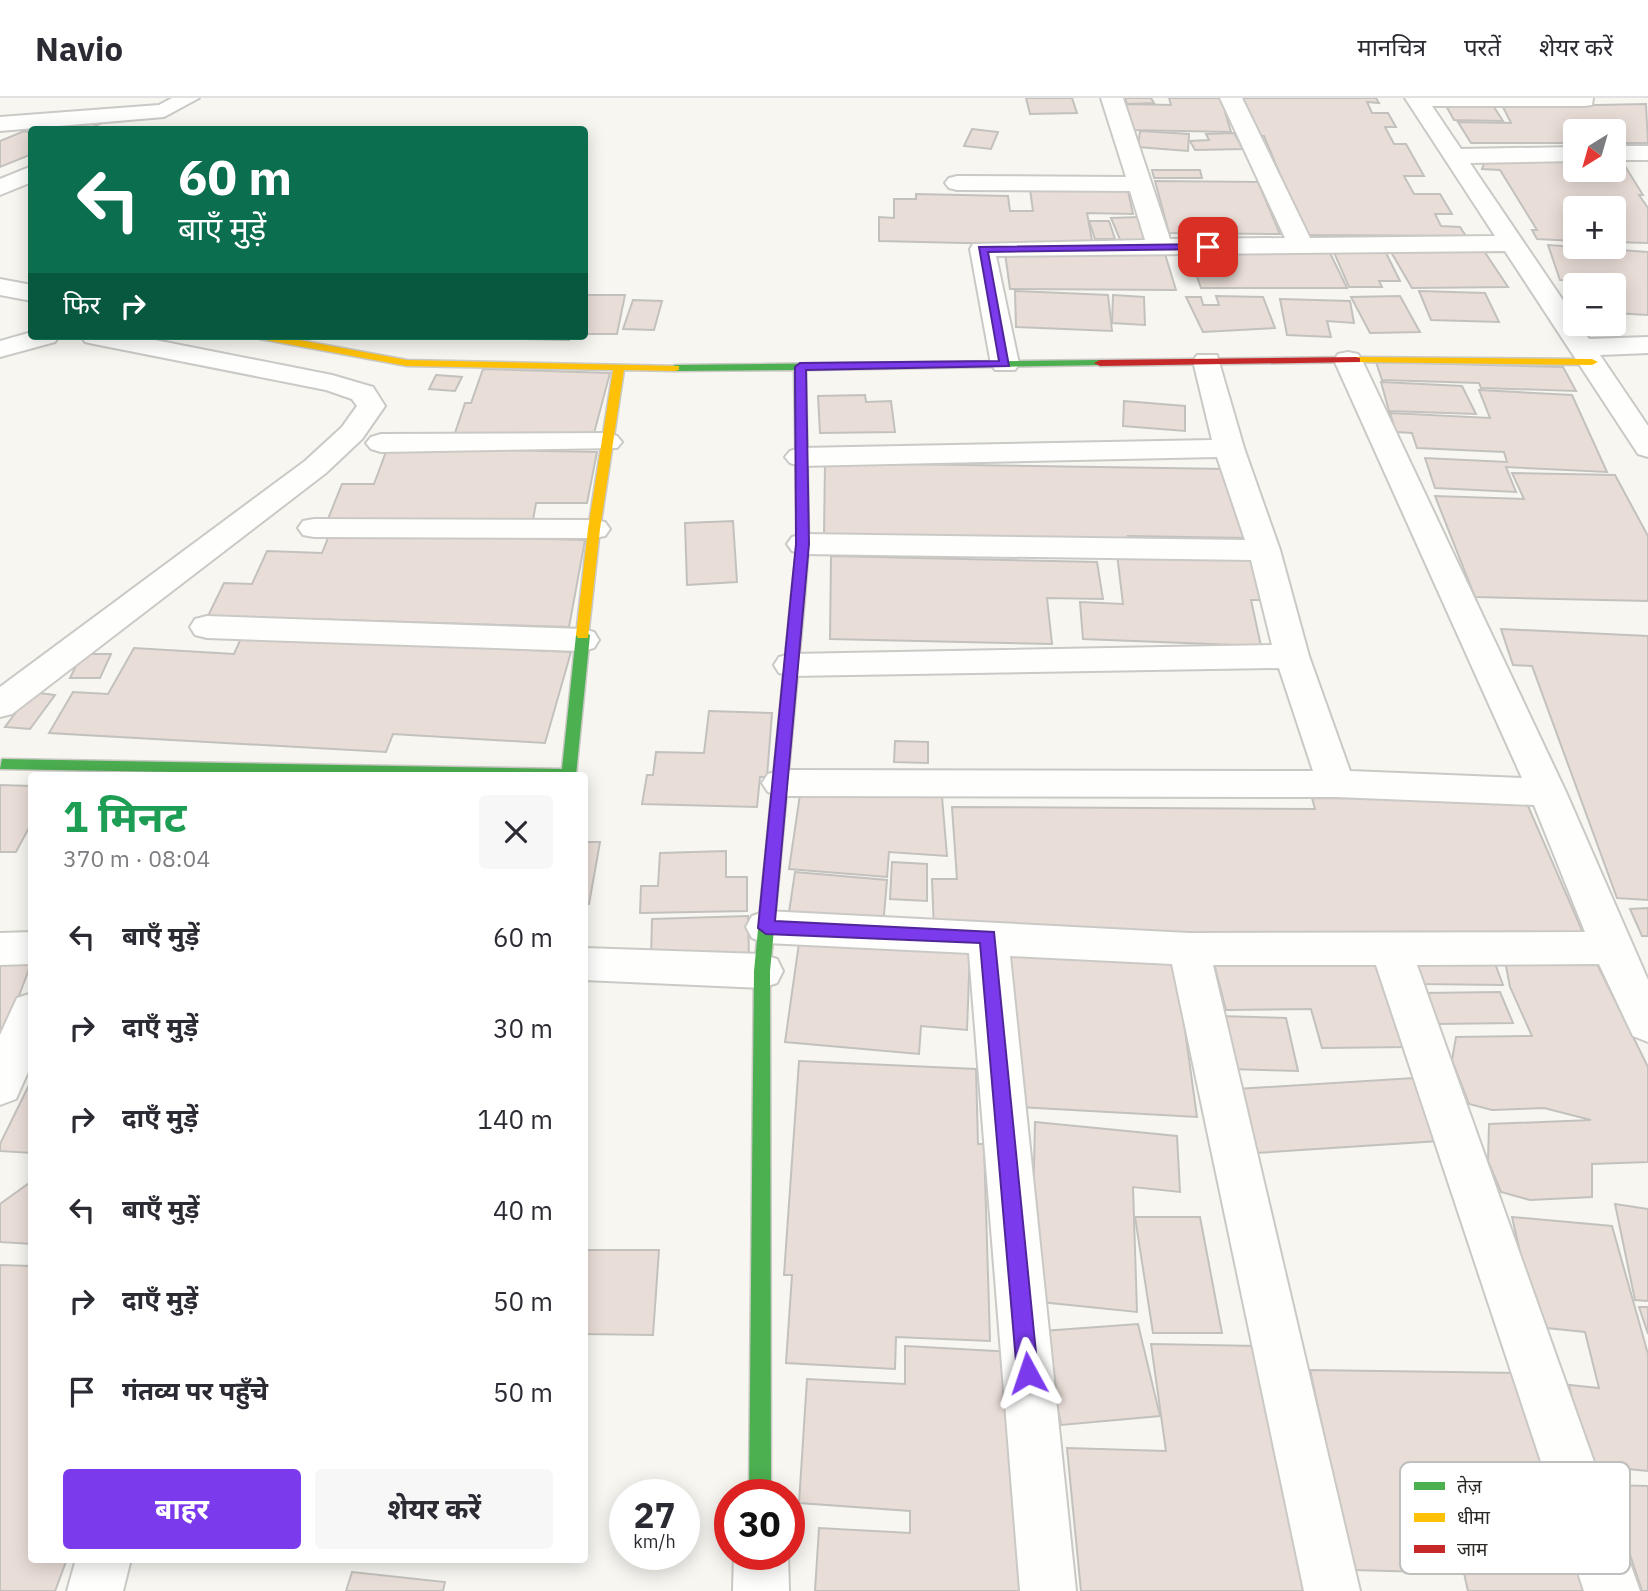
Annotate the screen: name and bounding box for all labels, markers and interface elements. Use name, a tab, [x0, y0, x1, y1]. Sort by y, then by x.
text: Navio	[35, 27, 123, 70]
text: मानचित्र	[1357, 31, 1426, 63]
text: परतें	[1464, 31, 1501, 63]
text: शेयर करें	[1539, 31, 1613, 63]
north arrow	[1563, 119, 1626, 182]
map controls	[1563, 119, 1626, 336]
text: 60 m	[178, 145, 292, 208]
icon: left	[63, 154, 154, 245]
button: +	[1563, 196, 1626, 259]
text: बाएँ मुड़ें	[178, 207, 266, 249]
pin	[1178, 217, 1238, 277]
icon: arrive	[1189, 228, 1227, 266]
button: −	[1563, 273, 1626, 336]
text: फिर	[63, 287, 100, 321]
icon: right	[114, 287, 152, 325]
text: 1 मिनट	[63, 789, 186, 844]
button: close	[479, 795, 553, 869]
text: 370 m · 08:04	[63, 843, 210, 873]
icon: left	[63, 918, 101, 956]
text: बाएँ मुड़ें	[122, 918, 199, 952]
text: 60 m	[493, 920, 553, 954]
icon: right	[63, 1009, 101, 1047]
text: दाएँ मुड़ें	[122, 1009, 198, 1043]
text: 30 m	[493, 1011, 553, 1045]
icon: right	[63, 1100, 101, 1138]
text: दाएँ मुड़ें	[122, 1100, 198, 1134]
text: 140 m	[477, 1102, 553, 1136]
icon: left	[63, 1191, 101, 1229]
text: बाएँ मुड़ें	[122, 1191, 199, 1225]
text: 40 m	[493, 1193, 553, 1227]
icon: right	[63, 1282, 101, 1320]
text: दाएँ मुड़ें	[122, 1282, 198, 1316]
text: 50 m	[493, 1284, 553, 1318]
position arrow	[991, 1336, 1065, 1410]
icon: arrive	[63, 1373, 101, 1411]
text: गंतव्य पर पहुँचे	[122, 1373, 268, 1407]
text: 50 m	[493, 1375, 553, 1409]
legend	[1400, 1462, 1630, 1574]
button: बाहर	[63, 1469, 301, 1549]
button: शेयर करें	[315, 1469, 553, 1549]
text: तेज़	[1457, 1474, 1483, 1498]
speed limit sign: 30	[714, 1479, 805, 1570]
text: 27	[633, 1492, 676, 1538]
text: धीमा	[1457, 1505, 1491, 1529]
text: km/h	[633, 1530, 676, 1553]
text: जाम	[1457, 1537, 1488, 1561]

